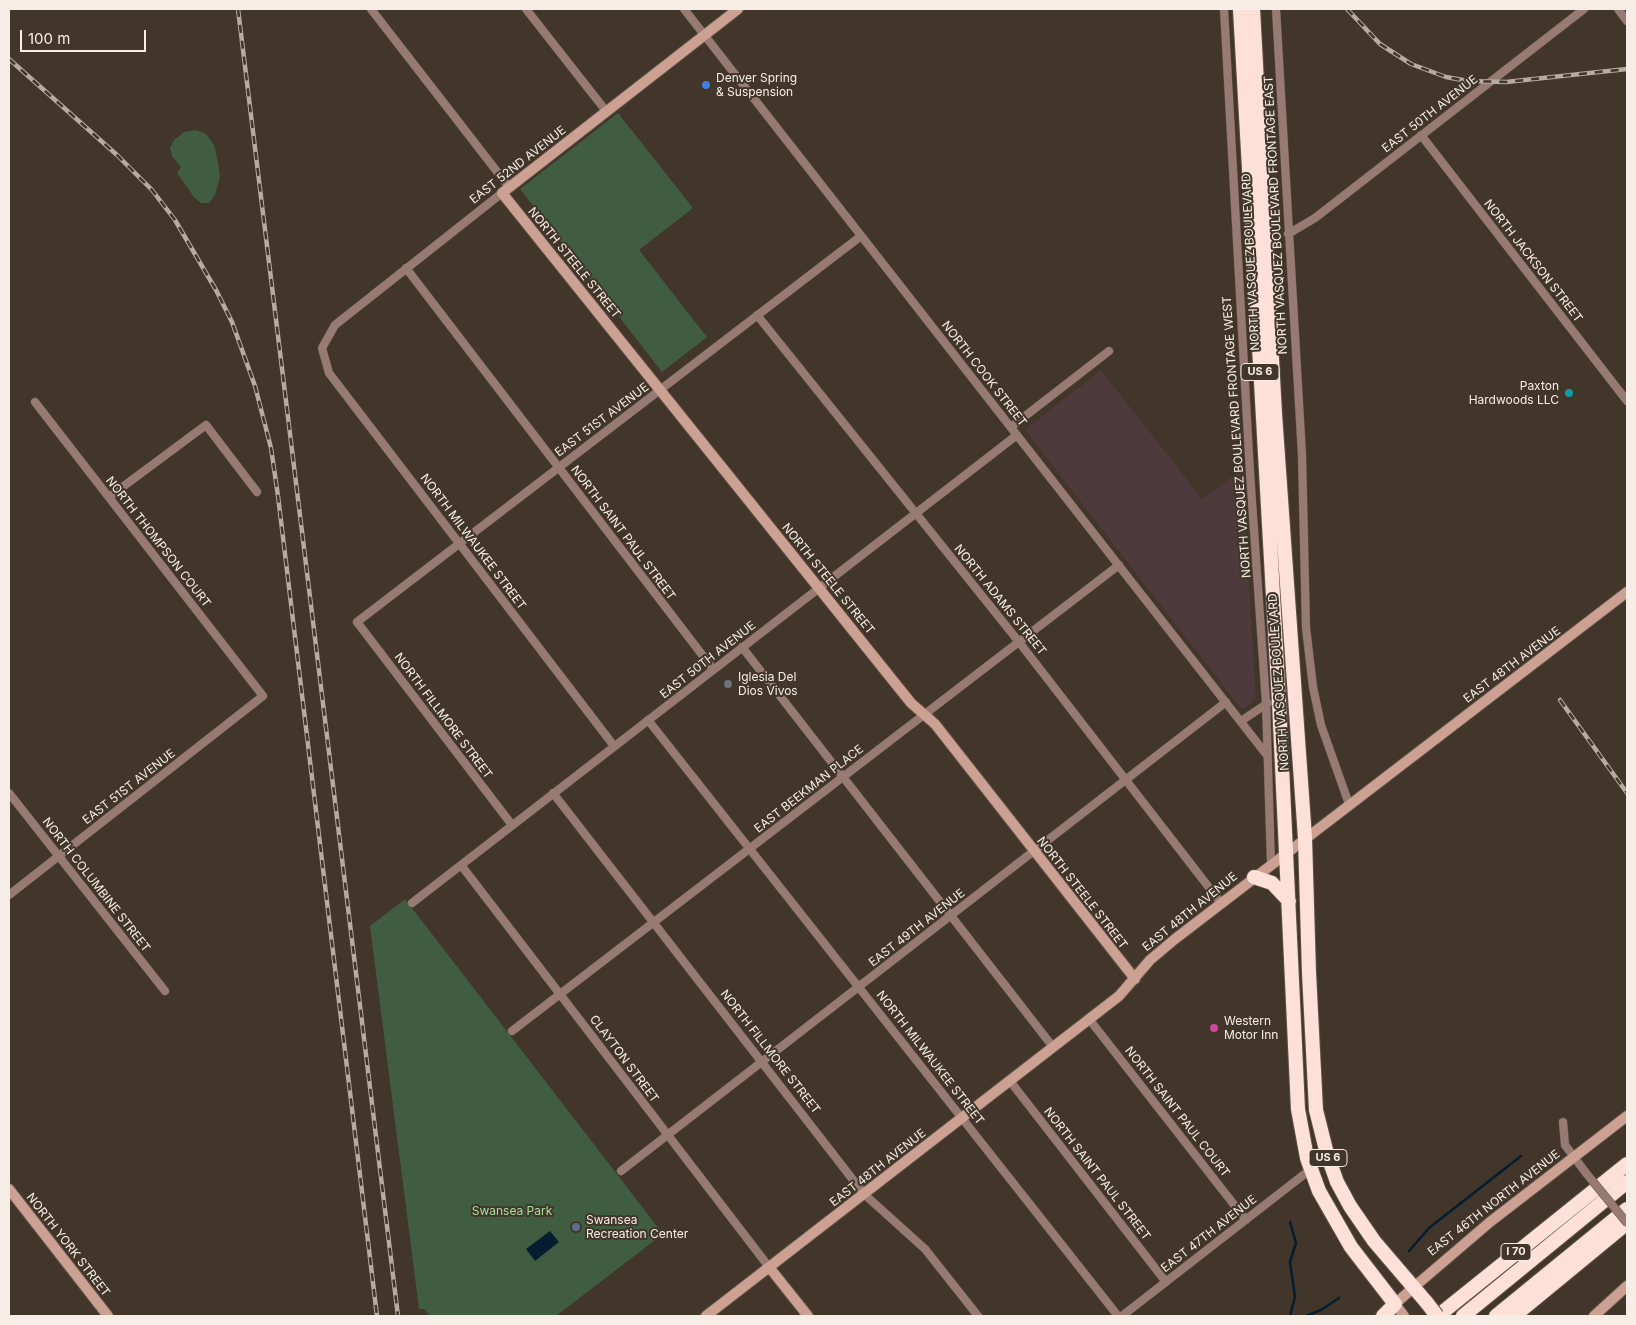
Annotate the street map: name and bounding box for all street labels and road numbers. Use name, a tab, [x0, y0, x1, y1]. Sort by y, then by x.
street label: EAST 50TH AVENUE	[1379, 72, 1481, 156]
street label: NORTH VASQUEZ BOULEVARD FRONTAGE EAST	[1262, 75, 1290, 355]
street label: EAST 52ND AVENUE	[467, 123, 569, 207]
street label: NORTH VASQUEZ BOULEVARD	[1239, 173, 1263, 351]
street label: NORTH JACKSON STREET	[1481, 197, 1585, 325]
street label: NORTH STEELE STREET	[525, 205, 623, 321]
street label: NORTH VASQUEZ BOULEVARD FRONTAGE WEST	[1220, 295, 1254, 579]
street label: NORTH COOK STREET	[938, 318, 1030, 430]
road number: US 6	[1241, 364, 1279, 381]
street label: EAST 51ST AVENUE	[552, 380, 652, 460]
street label: NORTH SAINT PAUL STREET	[568, 463, 678, 603]
street label: NORTH MILWAUKEE STREET	[417, 471, 529, 613]
street label: NORTH THOMPSON COURT	[102, 474, 214, 610]
street label: NORTH STEELE STREET	[779, 521, 877, 637]
street label: NORTH ADAMS STREET	[951, 542, 1049, 658]
street label: NORTH VASQUEZ BOULEVARD	[1266, 593, 1292, 771]
street label: EAST 50TH AVENUE	[657, 618, 759, 702]
street label: EAST 48TH AVENUE	[1461, 624, 1563, 706]
street label: NORTH FILLMORE STREET	[391, 650, 495, 782]
street label: EAST BEEKMAN PLACE	[752, 742, 866, 836]
street label: EAST 51ST AVENUE	[80, 746, 178, 828]
street label: NORTH COLUMBINE STREET	[39, 815, 153, 955]
street label: NORTH STEELE STREET	[1034, 834, 1130, 952]
street label: EAST 48TH AVENUE	[1140, 869, 1240, 955]
street label: EAST 49TH AVENUE	[866, 886, 968, 970]
street label: NORTH FILLMORE STREET	[717, 987, 823, 1117]
street label: NORTH MILWAUKEE STREET	[873, 988, 987, 1128]
street label: CLAYTON STREET	[586, 1012, 662, 1106]
street label: NORTH SAINT PAUL COURT	[1122, 1044, 1232, 1180]
street label: NORTH SAINT PAUL STREET	[1041, 1105, 1153, 1243]
street label: EAST 48TH AVENUE	[827, 1126, 929, 1210]
street label: EAST 46TH NORTH AVENUE	[1425, 1147, 1563, 1259]
road number: US 6	[1309, 1150, 1347, 1166]
street label: NORTH YORK STREET	[23, 1190, 113, 1300]
street label: EAST 47TH AVENUE	[1158, 1192, 1260, 1276]
road number: I 70	[1501, 1244, 1531, 1260]

